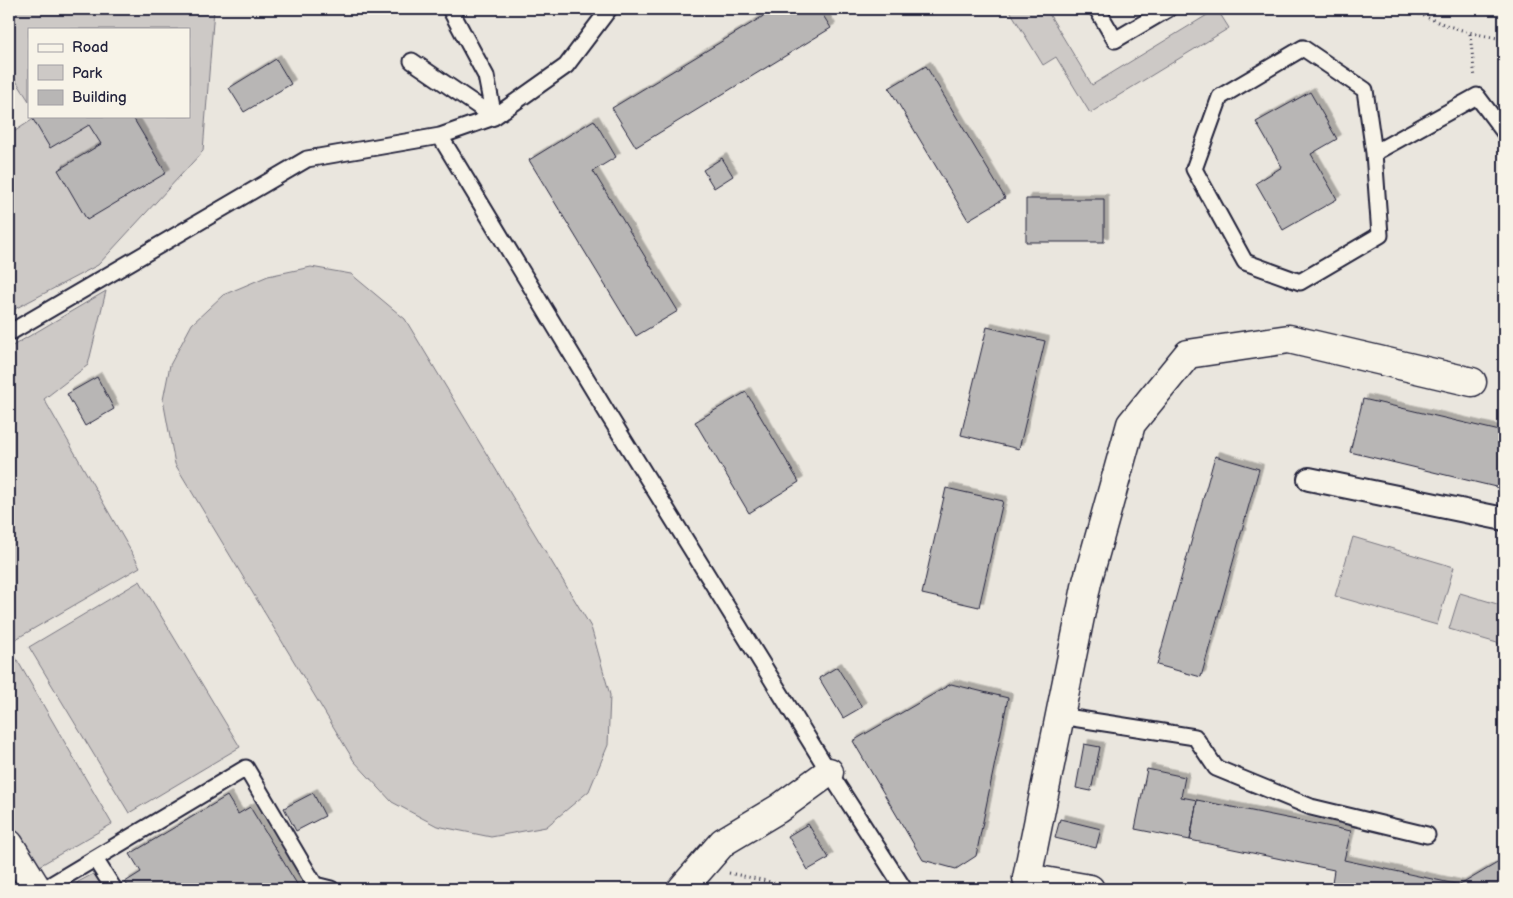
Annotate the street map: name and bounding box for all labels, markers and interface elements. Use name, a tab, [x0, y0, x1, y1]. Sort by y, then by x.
legend	[28, 28, 190, 118]
text: Road	[72, 38, 108, 57]
text: Park	[72, 64, 103, 83]
text: Building	[72, 88, 127, 107]

